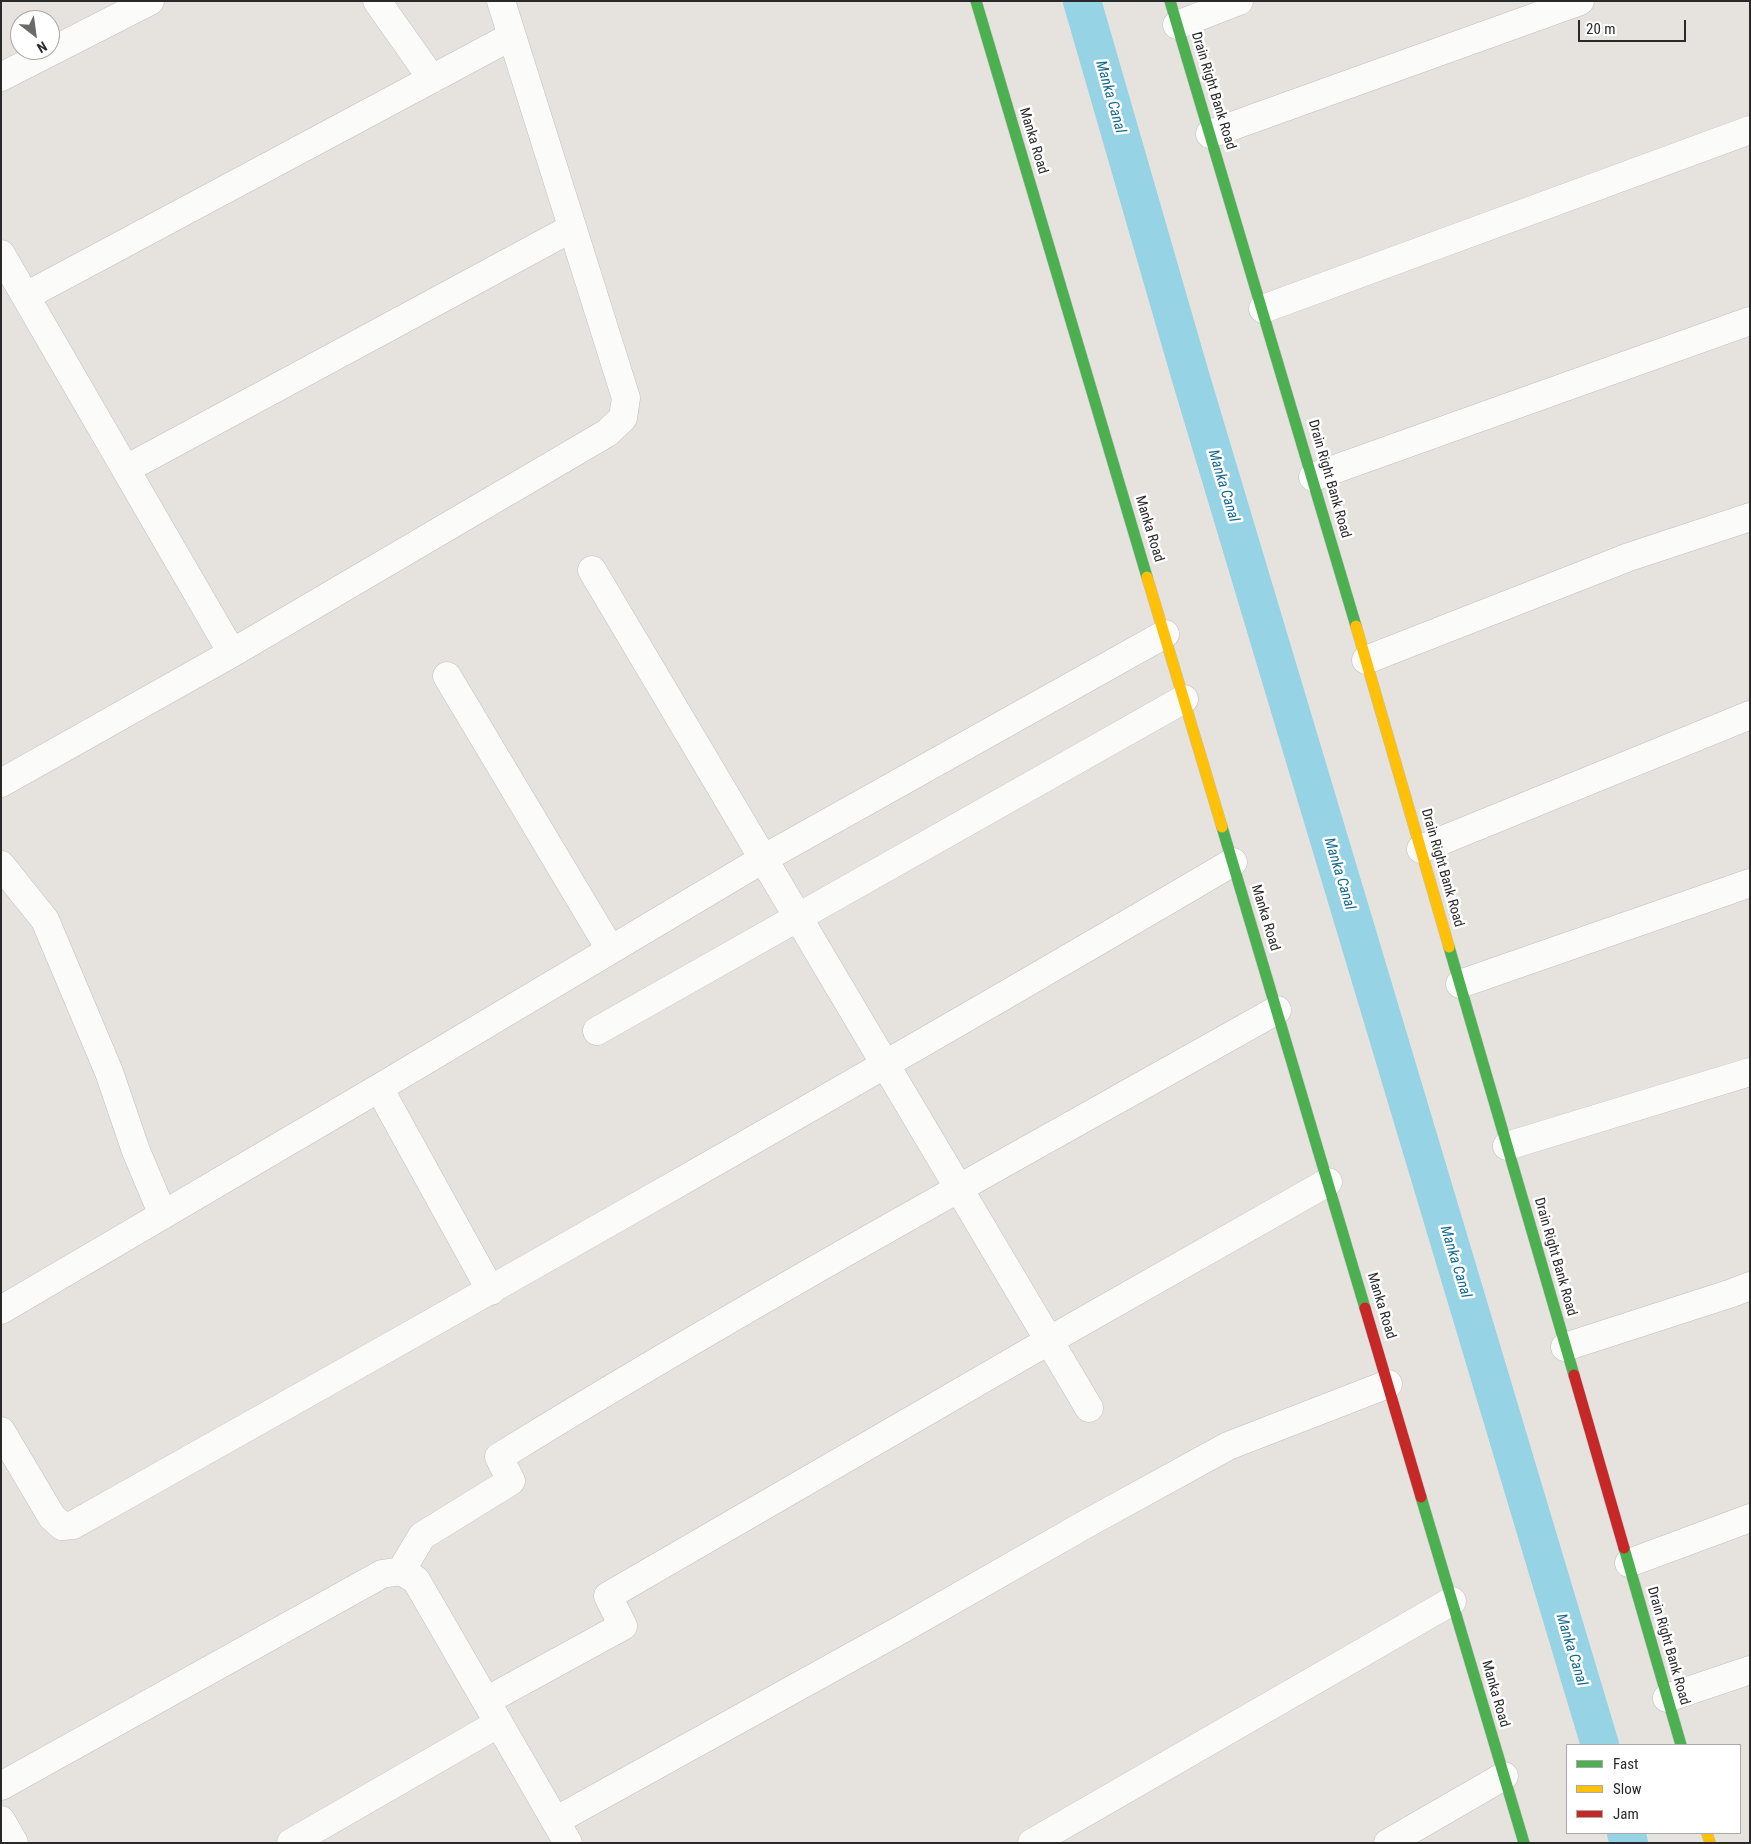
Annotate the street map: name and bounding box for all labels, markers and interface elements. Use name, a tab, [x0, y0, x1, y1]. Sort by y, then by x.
north arrow	[10, 10, 60, 60]
scale bar	[1581, 10, 1688, 42]
text: 20 m	[1586, 20, 1616, 38]
street label: Drain Right Bank Road	[1187, 30, 1239, 152]
text: N	[34, 38, 50, 56]
water label: Manka Canal	[1091, 59, 1129, 135]
street label: Manka Road	[1015, 106, 1051, 176]
street label: Drain Right Bank Road	[1304, 418, 1354, 540]
water label: Manka Canal	[1203, 448, 1243, 524]
street label: Manka Road	[1131, 494, 1167, 564]
street label: Drain Right Bank Road	[1417, 807, 1467, 929]
water label: Manka Canal	[1319, 836, 1359, 912]
street label: Manka Road	[1247, 883, 1283, 953]
street label: Drain Right Bank Road	[1530, 1196, 1580, 1318]
water label: Manka Canal	[1435, 1224, 1475, 1300]
street label: Manka Road	[1363, 1271, 1399, 1341]
street label: Drain Right Bank Road	[1643, 1585, 1693, 1707]
water label: Manka Canal	[1551, 1612, 1591, 1688]
street label: Manka Road	[1477, 1659, 1513, 1729]
legend	[1566, 1744, 1741, 1834]
text: Fast	[1613, 1755, 1638, 1773]
text: Slow	[1613, 1780, 1642, 1798]
text: Jam	[1613, 1805, 1639, 1823]

